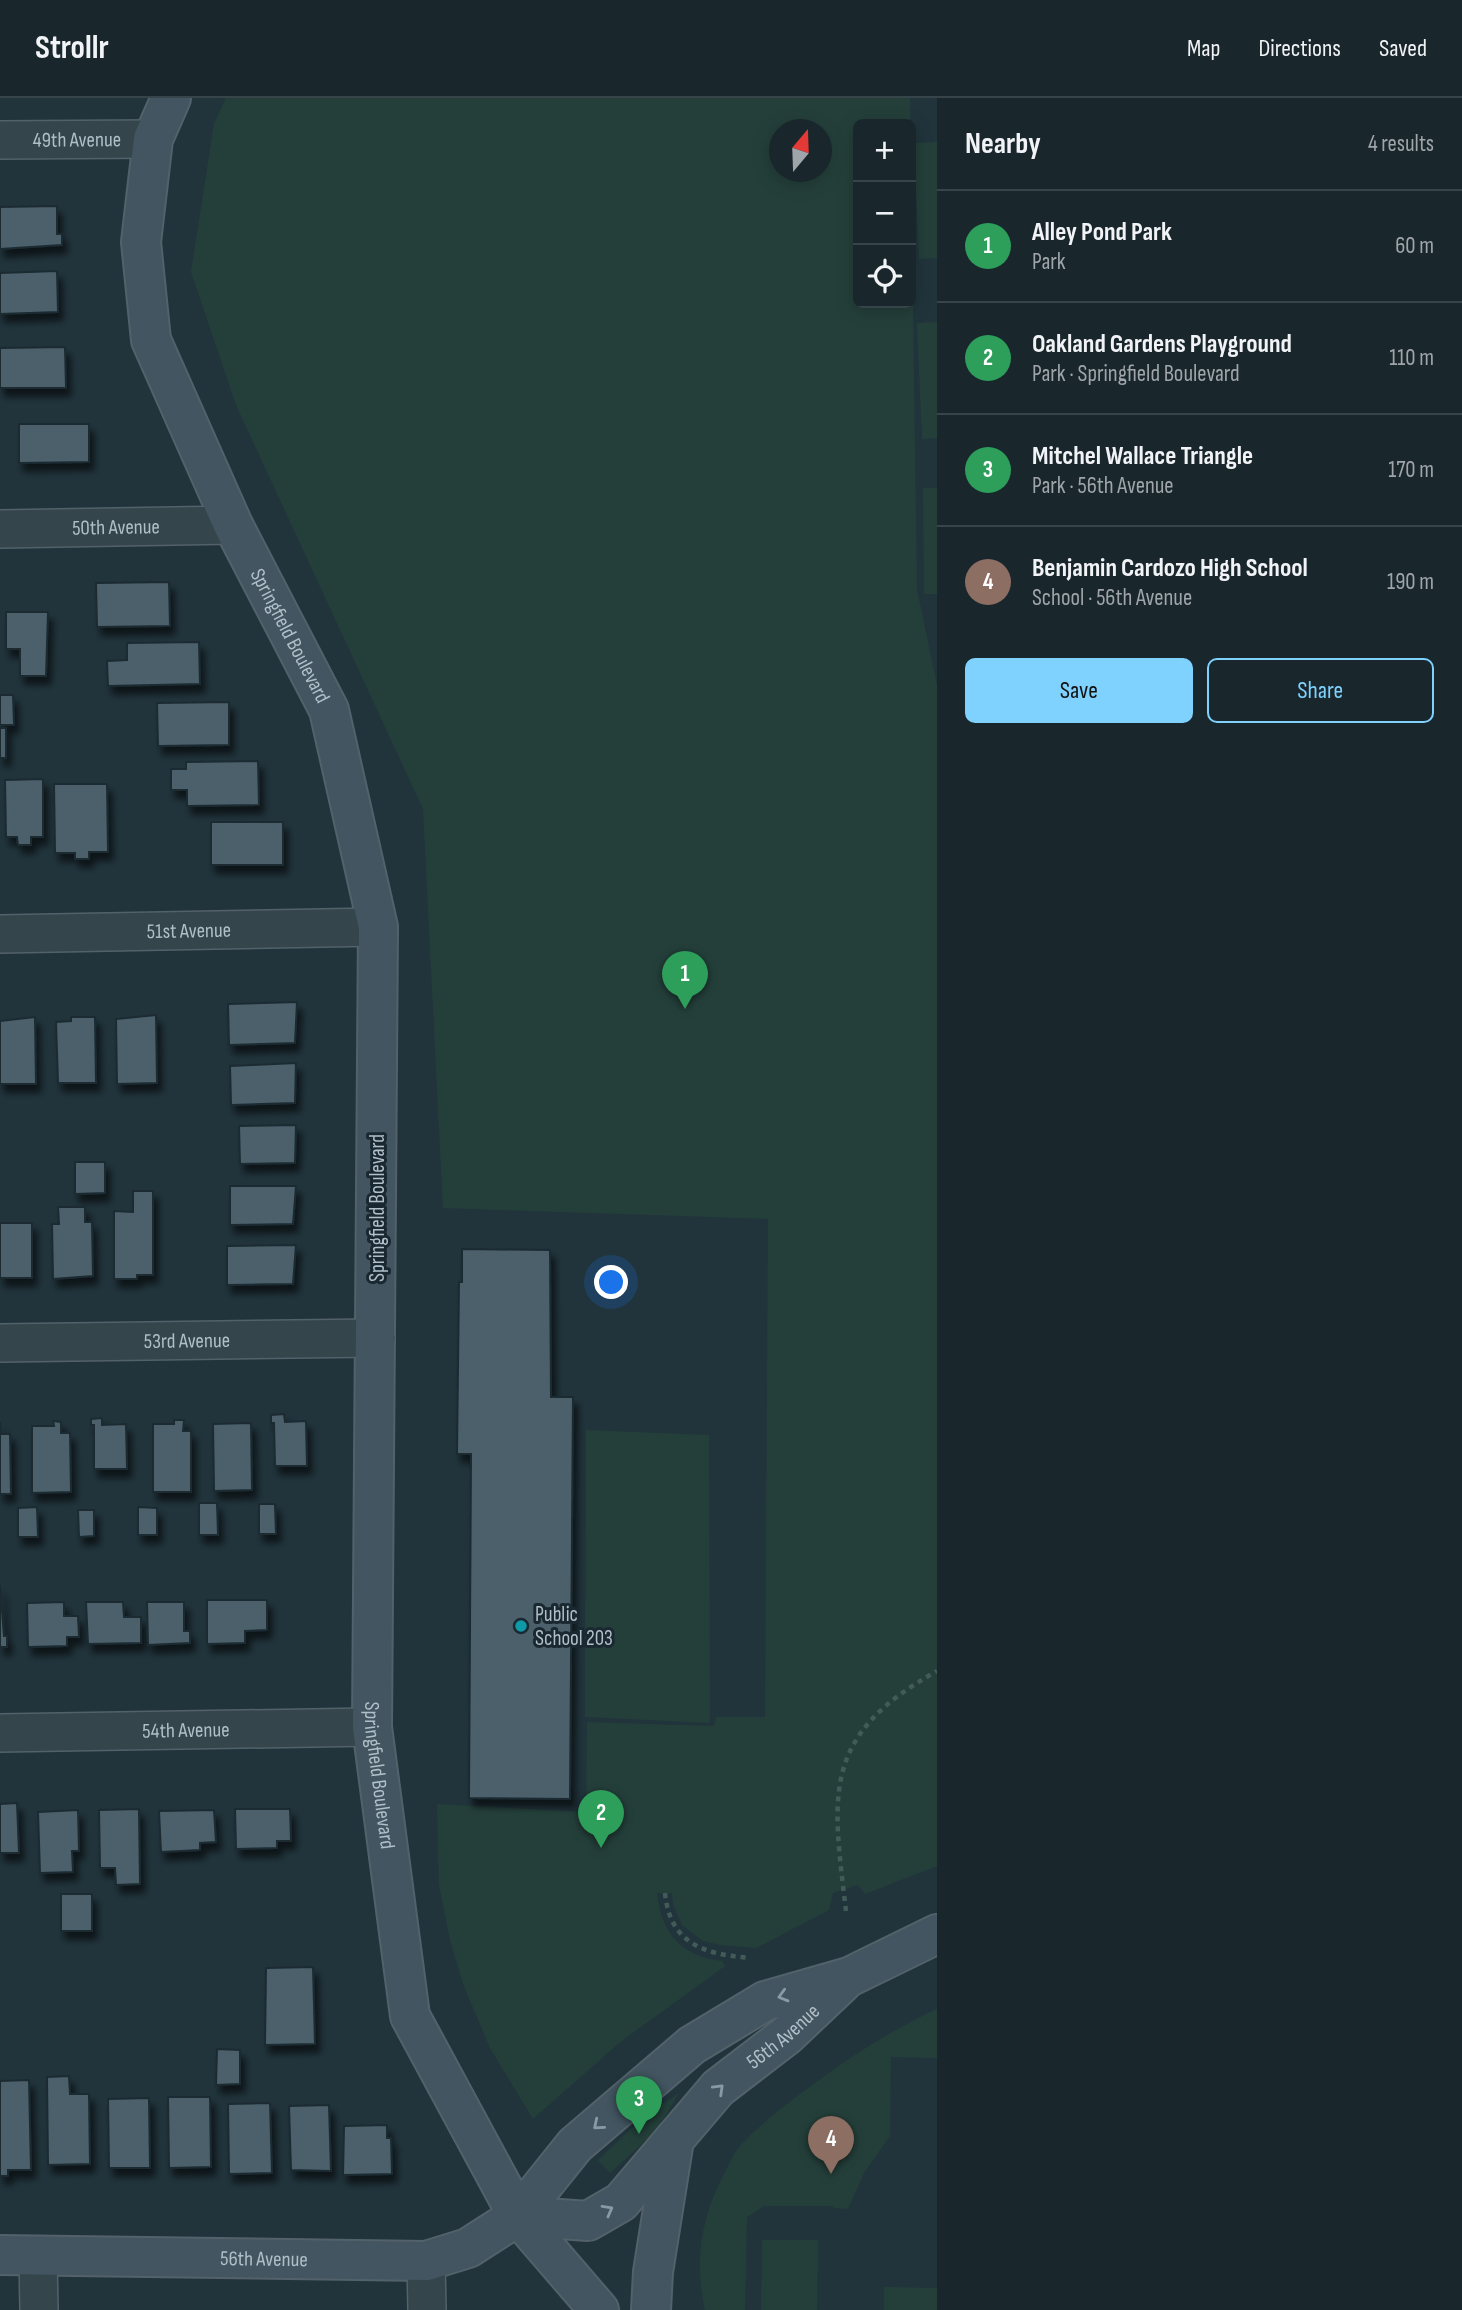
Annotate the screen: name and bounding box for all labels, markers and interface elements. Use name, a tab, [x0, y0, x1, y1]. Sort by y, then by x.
text: Strollr	[35, 28, 109, 68]
text: Map	[1187, 34, 1220, 63]
text: Directions	[1258, 34, 1341, 63]
text: Saved	[1379, 34, 1427, 63]
north arrow	[769, 119, 832, 182]
map controls	[853, 119, 916, 308]
button: +	[853, 119, 916, 182]
text: Nearby	[965, 126, 1041, 162]
street label: 49th Avenue	[33, 127, 121, 152]
text: 4 results	[1368, 130, 1434, 158]
button: −	[853, 182, 916, 245]
text: Alley Pond Park	[1032, 217, 1172, 248]
text: 1	[983, 232, 993, 260]
text: 60 m	[1395, 232, 1434, 260]
button: locate	[853, 245, 916, 308]
text: Park	[1032, 248, 1066, 276]
text: Oakland Gardens Playground	[1032, 329, 1292, 360]
text: 2	[983, 344, 993, 372]
text: 110 m	[1389, 344, 1434, 372]
text: Park · Springfield Boulevard	[1032, 360, 1240, 388]
text: Mitchel Wallace Triangle	[1032, 441, 1253, 472]
text: 3	[983, 456, 993, 484]
text: 170 m	[1388, 456, 1434, 484]
text: Park · 56th Avenue	[1032, 472, 1174, 500]
street label: 50th Avenue	[72, 514, 160, 540]
text: Benjamin Cardozo High School	[1032, 553, 1308, 584]
street label: Springfield Boulevard	[245, 564, 336, 707]
text: 4	[983, 568, 993, 596]
text: 190 m	[1387, 568, 1434, 596]
text: School · 56th Avenue	[1032, 584, 1192, 612]
button: Save	[965, 658, 1193, 723]
button: Share	[1207, 658, 1434, 723]
street label: 51st Avenue	[147, 917, 231, 944]
pin: 1	[662, 951, 708, 1009]
street label: Springfield Boulevard	[365, 1134, 390, 1282]
your location	[594, 1265, 628, 1299]
street label: 53rd Avenue	[144, 1327, 230, 1354]
place label: Public School 203	[535, 1602, 613, 1651]
marker: Public School 203	[513, 1618, 529, 1634]
street label: Springfield Boulevard	[359, 1702, 400, 1850]
street label: 54th Avenue	[142, 1717, 230, 1743]
pin: 2	[578, 1790, 624, 1848]
one-way arrow	[777, 1987, 789, 2002]
street label: 56th Avenue	[741, 1998, 825, 2074]
pin: 3	[616, 2076, 662, 2134]
one-way arrow	[711, 2085, 724, 2098]
pin: 4	[808, 2116, 854, 2174]
one-way arrow	[593, 2117, 606, 2129]
one-way arrow	[600, 2205, 613, 2218]
street label: 56th Avenue	[220, 2246, 308, 2272]

